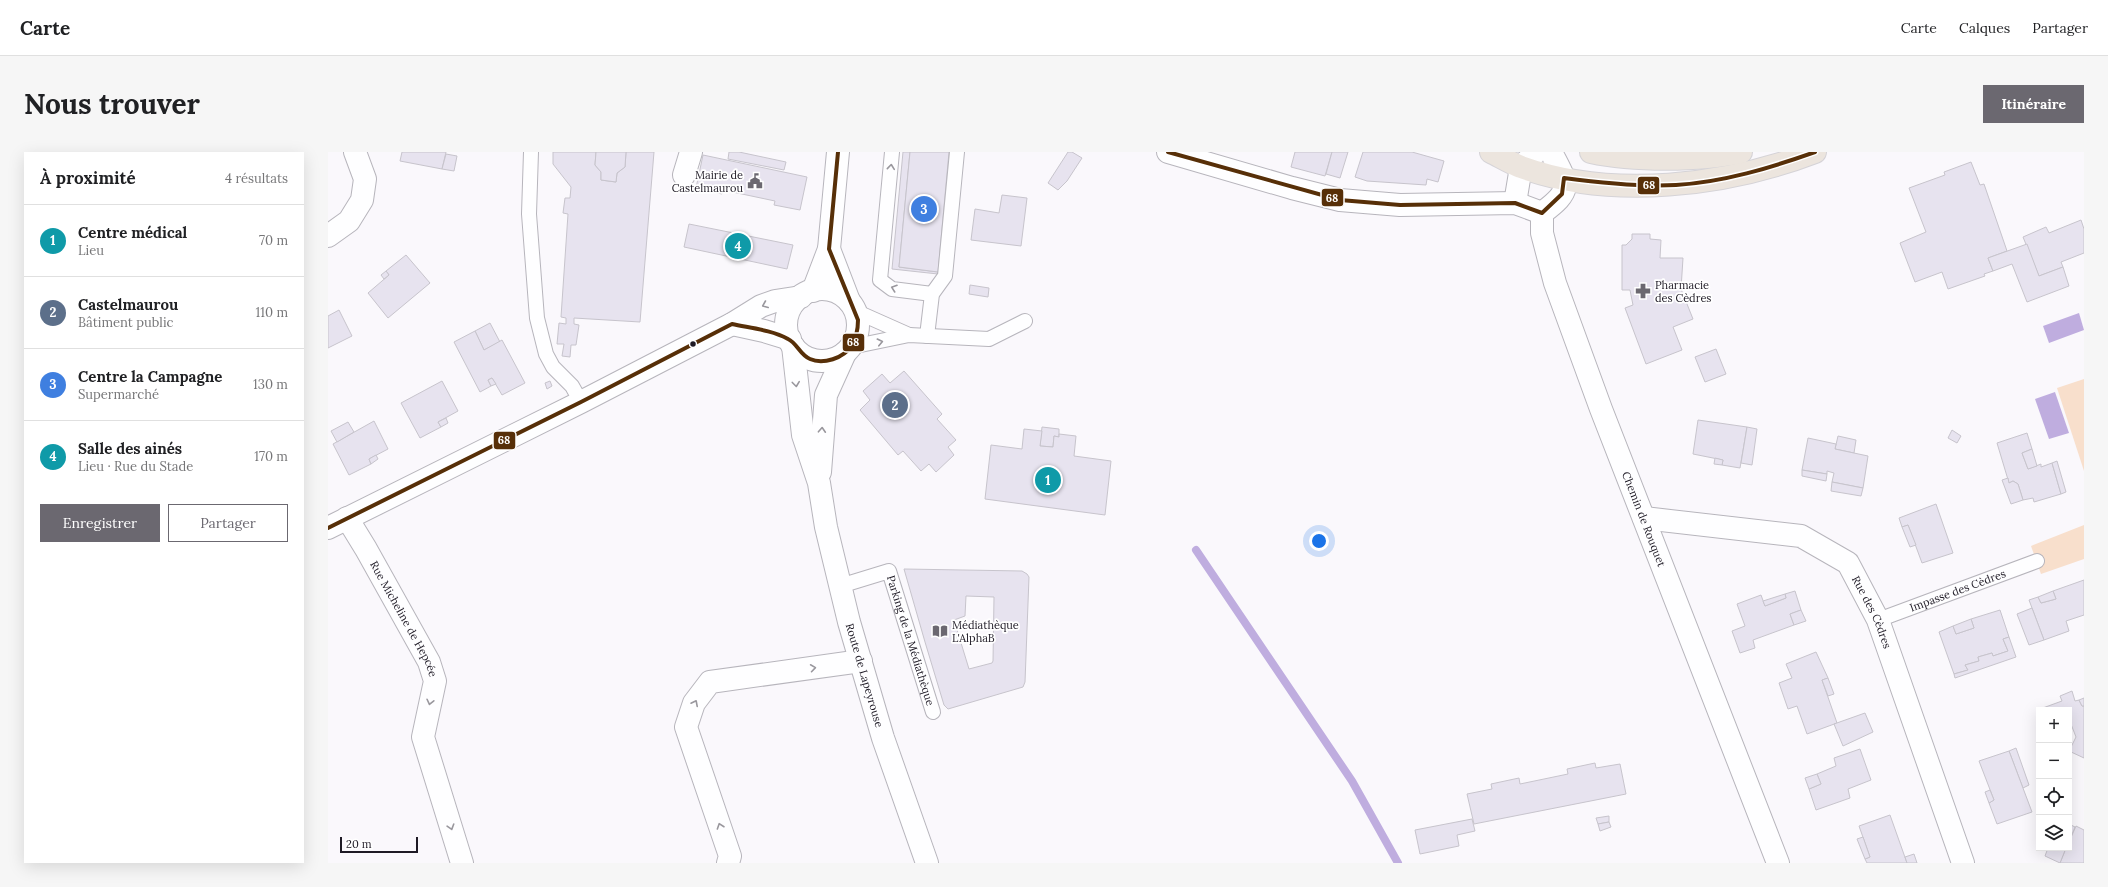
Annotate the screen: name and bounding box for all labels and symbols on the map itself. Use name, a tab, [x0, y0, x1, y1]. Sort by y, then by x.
one-way arrow	[886, 164, 895, 170]
place label: Mairie de Castelmaurou	[672, 168, 743, 195]
public building icon: Mairie de Castelmaurou	[746, 172, 764, 190]
line badge: 68	[1637, 176, 1660, 195]
text: 68	[1643, 178, 1655, 192]
line badge: 68	[1321, 188, 1344, 207]
text: 68	[1326, 191, 1338, 205]
pin: 3	[911, 194, 937, 224]
pin: 4	[725, 231, 751, 261]
place label: Pharmacie des Cèdres	[1655, 278, 1711, 305]
pharmacy icon: Pharmacie des Cèdres	[1634, 282, 1652, 300]
one-way arrow	[890, 284, 897, 292]
one-way arrow	[761, 301, 768, 309]
line badge: 68	[842, 333, 865, 352]
text: 68	[847, 335, 859, 349]
one-way arrow	[877, 338, 883, 346]
unlabelled marker	[688, 339, 698, 349]
one-way arrow	[791, 381, 800, 388]
pin: 2	[882, 390, 908, 420]
one-way arrow	[818, 427, 827, 433]
line badge: 68	[493, 431, 516, 450]
text: 68	[498, 433, 510, 447]
pin: 1	[1035, 465, 1061, 495]
street label: Chemin de Rouquet	[1619, 469, 1669, 569]
your location	[1309, 531, 1329, 551]
street label: Rue Micheline de Hepcée	[367, 559, 440, 679]
street label: Impasse des Cèdres	[1908, 566, 2008, 615]
street label: Rue des Cèdres	[1849, 573, 1894, 650]
street label: Parking de la Médiathèque	[884, 574, 938, 707]
place label: Médiathèque L'AlphaB	[952, 618, 1019, 645]
street label: Route de Lapeyrouse	[843, 622, 887, 729]
library icon: Médiathèque L'AlphaB	[931, 622, 949, 640]
one-way arrow	[810, 664, 816, 673]
one-way arrow	[426, 699, 434, 705]
one-way arrow	[690, 700, 698, 707]
one-way arrow	[716, 823, 724, 830]
one-way arrow	[446, 824, 455, 831]
scale bar	[340, 835, 418, 854]

